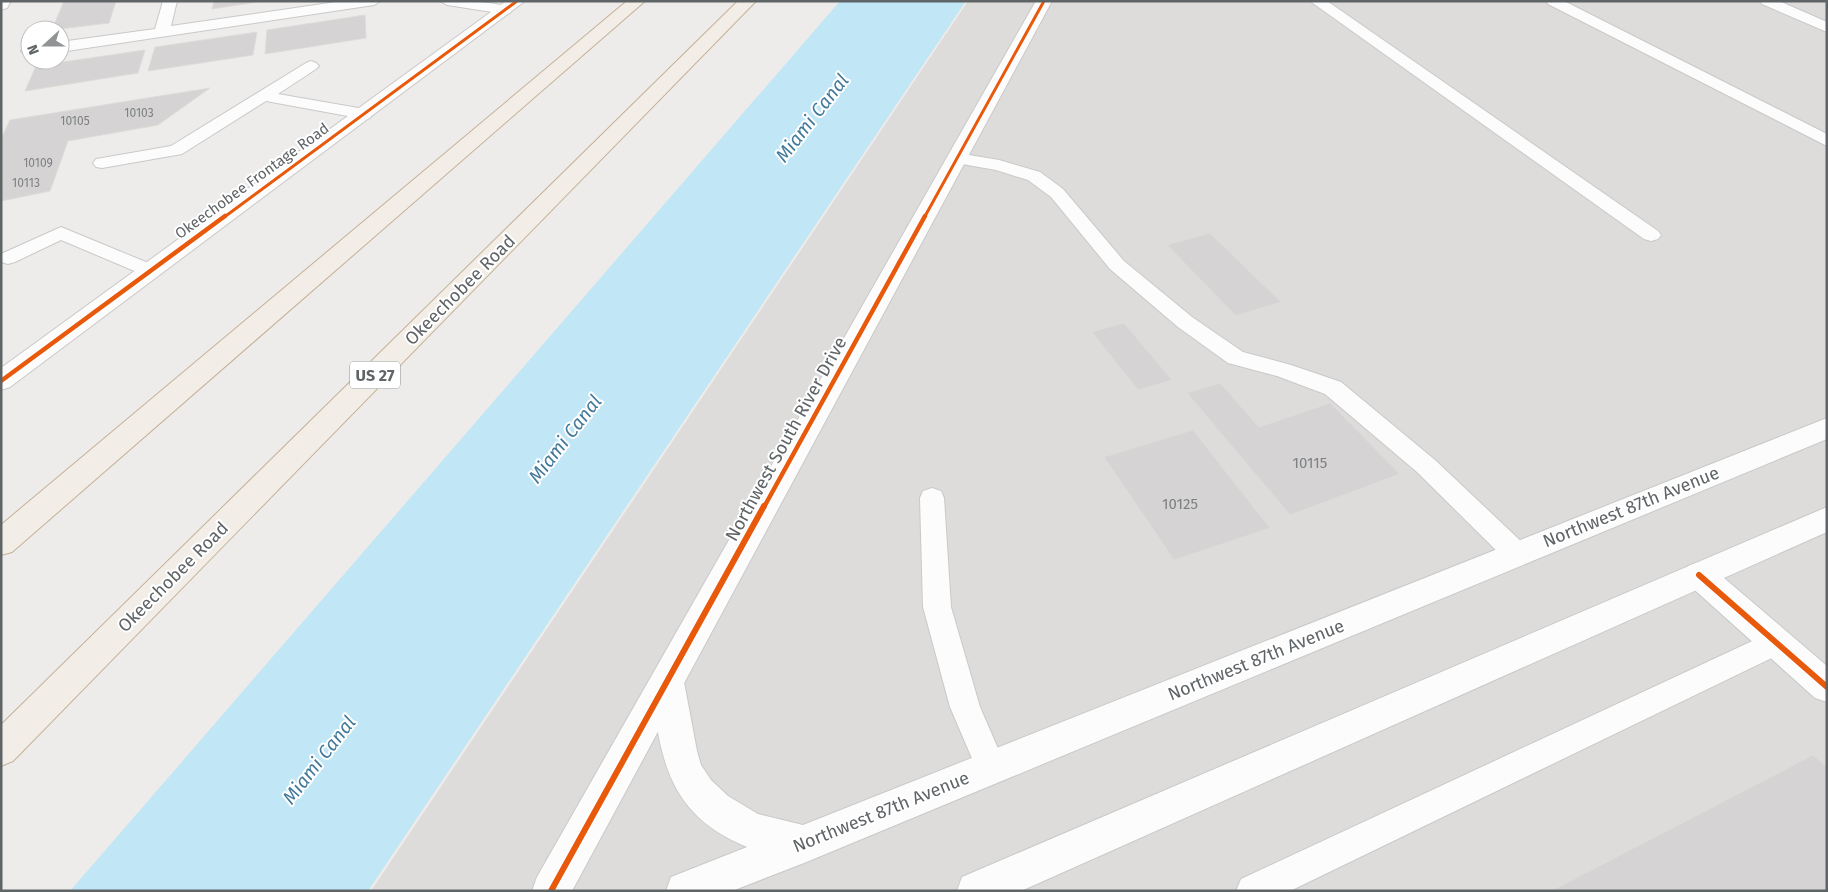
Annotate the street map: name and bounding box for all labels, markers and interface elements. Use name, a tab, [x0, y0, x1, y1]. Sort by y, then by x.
north arrow	[20, 20, 70, 70]
text: N	[24, 42, 43, 57]
water label: Miami Canal	[770, 69, 854, 167]
house number: 10103	[124, 106, 154, 120]
house number: 10105	[60, 114, 90, 128]
street label: Okeechobee Frontage Road	[172, 119, 332, 243]
house number: 10109	[23, 156, 53, 170]
house number: 10113	[12, 176, 40, 190]
street label: Okeechobee Road	[400, 230, 520, 350]
street label: Northwest South River Drive	[721, 333, 851, 545]
road number: US 27	[350, 362, 400, 388]
water label: Miami Canal	[523, 390, 607, 488]
house number: 10115	[1293, 454, 1327, 472]
street label: Northwest 87th Avenue	[1540, 462, 1722, 552]
house number: 10125	[1162, 495, 1198, 513]
street label: Okeechobee Road	[113, 517, 233, 637]
street label: Northwest 87th Avenue	[1165, 615, 1347, 705]
water label: Miami Canal	[277, 711, 361, 809]
street label: Northwest 87th Avenue	[790, 767, 972, 857]

